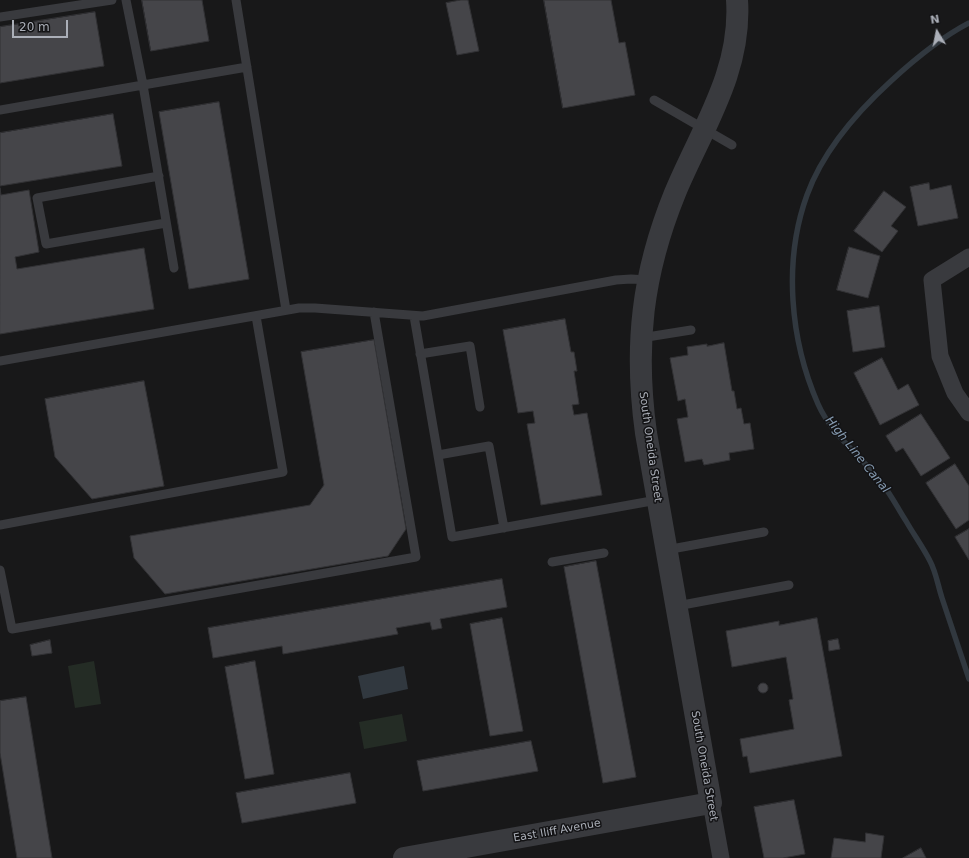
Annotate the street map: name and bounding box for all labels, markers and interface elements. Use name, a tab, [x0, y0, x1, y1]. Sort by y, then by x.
scale bar	[14, 12, 70, 38]
north arrow	[917, 12, 957, 52]
text: N	[929, 12, 940, 27]
text: 20 m	[19, 20, 50, 34]
street label: South Oneida Street	[636, 391, 664, 503]
water label: High Line Canal	[822, 414, 892, 496]
street label: South Oneida Street	[688, 710, 720, 822]
street label: East Iliff Avenue	[512, 817, 602, 845]

